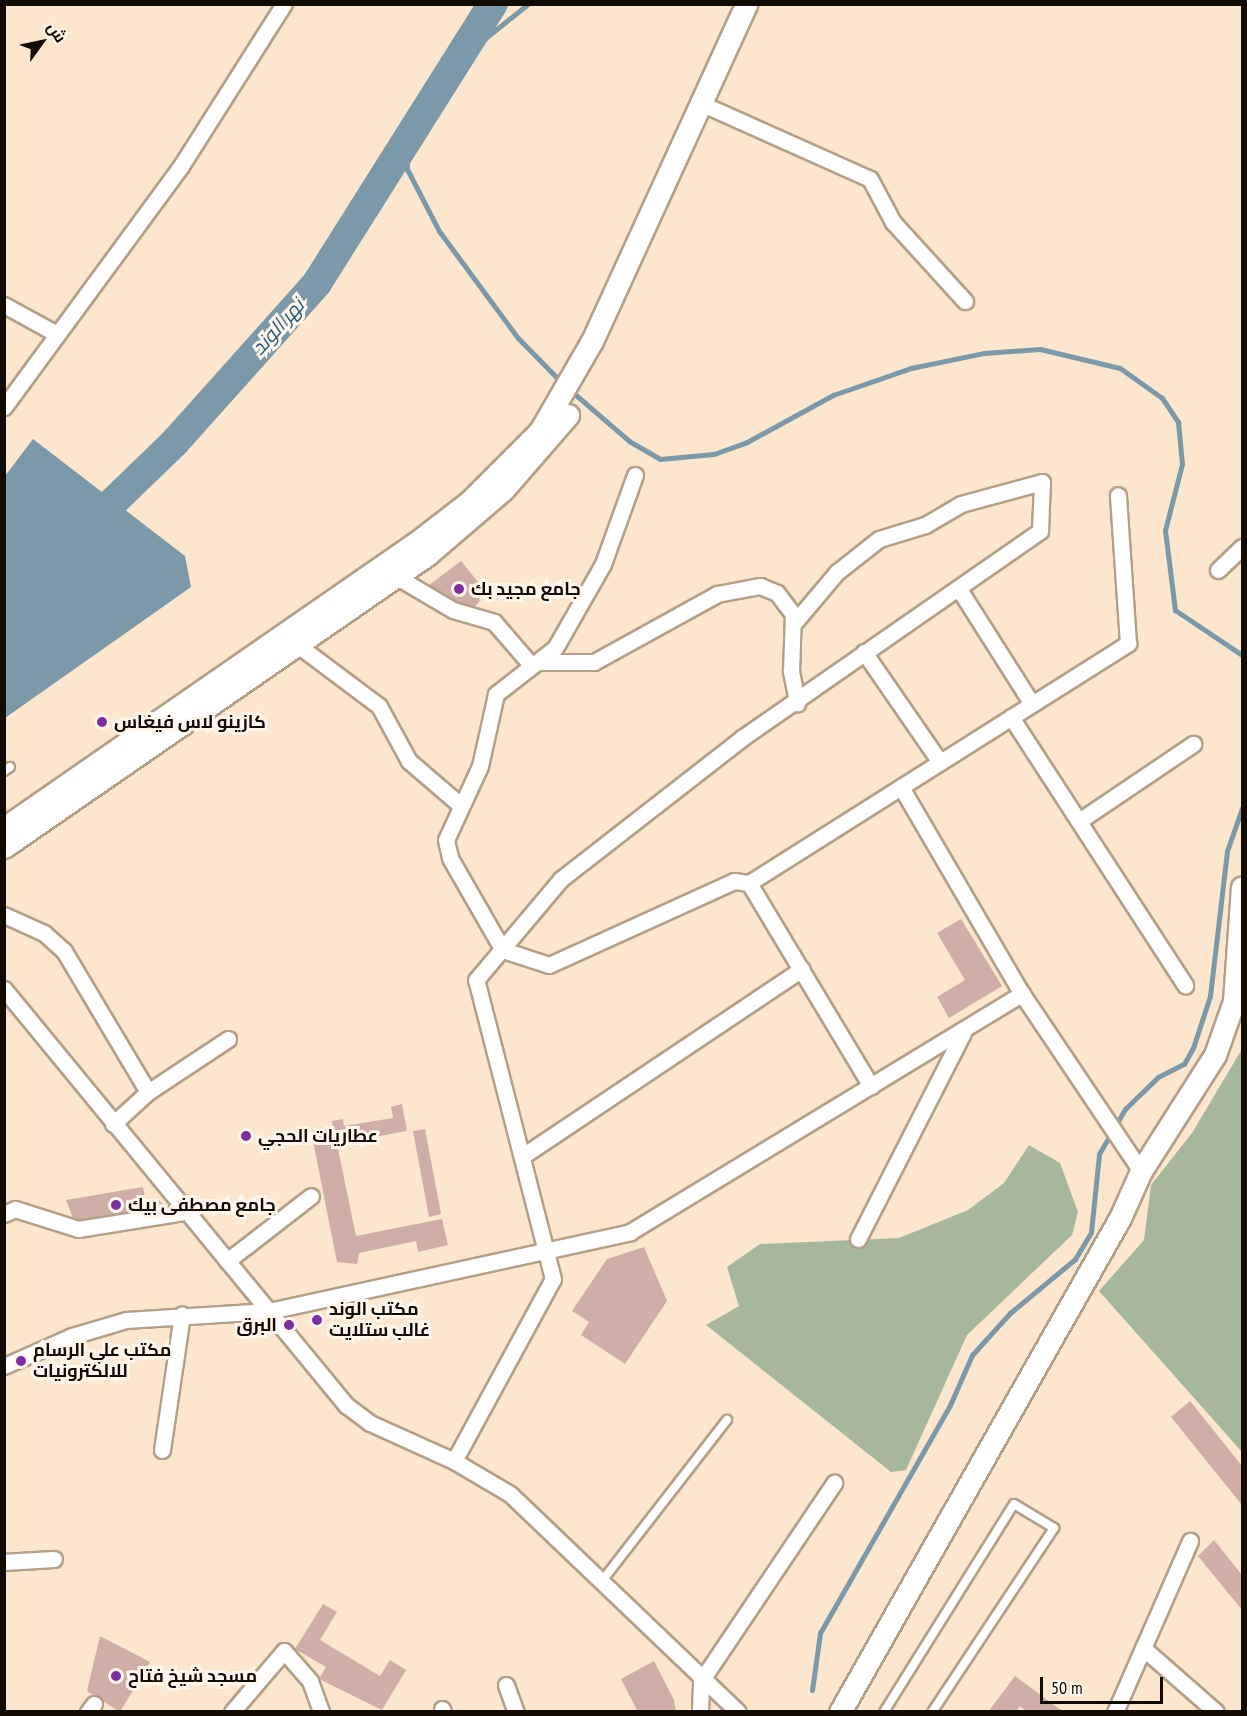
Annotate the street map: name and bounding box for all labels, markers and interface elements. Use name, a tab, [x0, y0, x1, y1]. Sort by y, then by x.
north arrow	[12, 12, 72, 72]
text: ش	[43, 18, 71, 46]
water label: نهر الوند	[247, 294, 309, 360]
place label: جامع مجيد بك	[471, 578, 581, 600]
marker: جامع مجيد بك	[452, 582, 466, 596]
place label: كازينو لاس فيغاس	[114, 711, 266, 733]
marker: كازينو لاس فيغاس	[95, 715, 109, 729]
place label: عطاريات الحجي	[258, 1125, 378, 1147]
marker: عطاريات الحجي	[239, 1129, 253, 1143]
place label: جامع مصطفى بيك	[128, 1194, 276, 1216]
marker: جامع مصطفى بيك	[109, 1198, 123, 1212]
place label: مكتب الوند غالب ستلايت	[329, 1299, 430, 1342]
marker: مكتب الوند غالب ستلايت	[310, 1313, 324, 1327]
place label: البرق	[237, 1314, 277, 1336]
marker: البرق	[282, 1318, 296, 1332]
place label: مكتب علي الرسام للالكترونيات	[33, 1340, 171, 1382]
marker: مكتب علي الرسام للالكترونيات	[14, 1354, 28, 1368]
place label: مسجد شيخ فتاح	[128, 1665, 257, 1687]
scale bar	[1043, 1665, 1166, 1703]
marker: مسجد شيخ فتاح	[109, 1669, 123, 1683]
text: 50 m	[1051, 1676, 1083, 1699]

